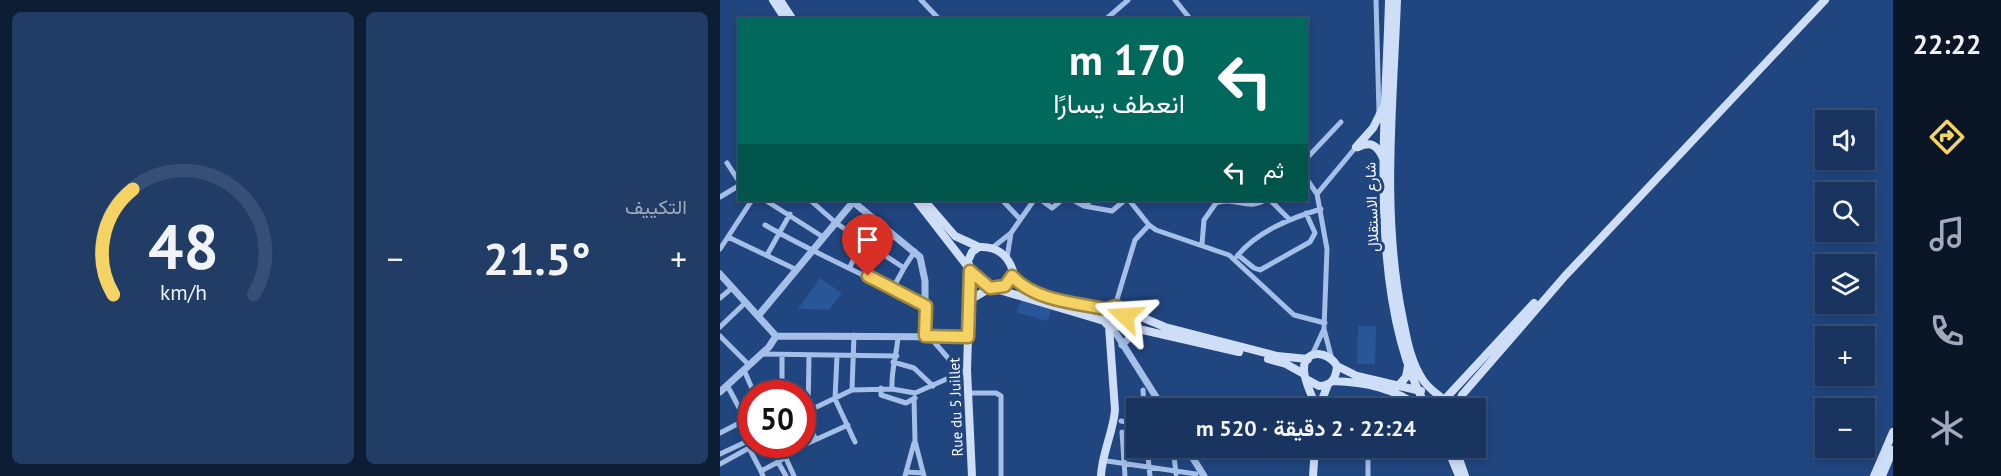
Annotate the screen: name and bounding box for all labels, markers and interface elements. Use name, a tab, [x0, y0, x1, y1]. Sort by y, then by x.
text: 22:22	[1913, 27, 1981, 61]
text: 170 m	[1069, 32, 1185, 87]
icon: left	[1206, 42, 1284, 120]
text: انعطف يسارًا	[1053, 86, 1185, 120]
map controls	[1815, 110, 1875, 458]
button: sound	[1815, 110, 1875, 170]
icon: directions	[1926, 116, 1968, 158]
icon: left	[1218, 156, 1251, 189]
text: ثم	[1263, 156, 1284, 184]
street label: شارع الاستقلال	[1360, 162, 1385, 252]
button: search	[1815, 182, 1875, 242]
text: التكييف	[625, 194, 687, 220]
text: 48	[148, 205, 218, 286]
icon: music	[1926, 213, 1968, 255]
pin	[842, 214, 893, 276]
icon: arrive	[851, 223, 884, 256]
text: 21.5°	[483, 229, 591, 287]
text: −	[387, 237, 404, 280]
text: +	[670, 237, 687, 280]
button: layers	[1815, 254, 1875, 314]
text: km/h	[159, 278, 206, 306]
position arrow	[1093, 284, 1157, 348]
icon: phone	[1926, 310, 1968, 352]
button: +	[1815, 326, 1875, 386]
street label: Rue du 5 Juillet	[944, 357, 967, 457]
speed limit sign: 50	[738, 380, 816, 458]
button: −	[1815, 398, 1875, 458]
icon: climate	[1926, 407, 1968, 449]
text: 22:24 · 2 دقيقة · 520 m	[1196, 414, 1416, 442]

